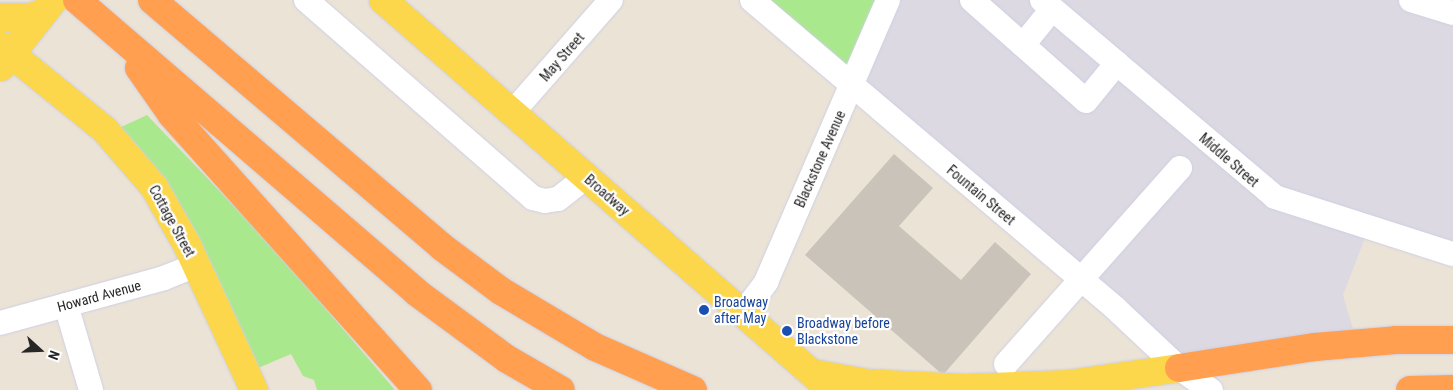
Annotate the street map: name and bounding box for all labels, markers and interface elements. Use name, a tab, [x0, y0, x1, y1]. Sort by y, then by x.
street label: May Street	[536, 29, 588, 85]
street label: Blackstone Avenue	[791, 108, 849, 210]
street label: Middle Street	[1196, 130, 1262, 190]
street label: Fountain Street	[943, 162, 1019, 228]
street label: Broadway	[581, 171, 633, 219]
street label: Cottage Street	[145, 182, 199, 260]
street label: Howard Avenue	[55, 277, 143, 315]
place label: Broadway after May	[714, 294, 768, 326]
marker: Broadway after May	[698, 304, 710, 316]
place label: Broadway before Blackstone	[797, 315, 890, 348]
north arrow	[15, 325, 65, 375]
marker: Broadway before Blackstone	[781, 325, 793, 337]
text: N	[45, 348, 63, 362]

